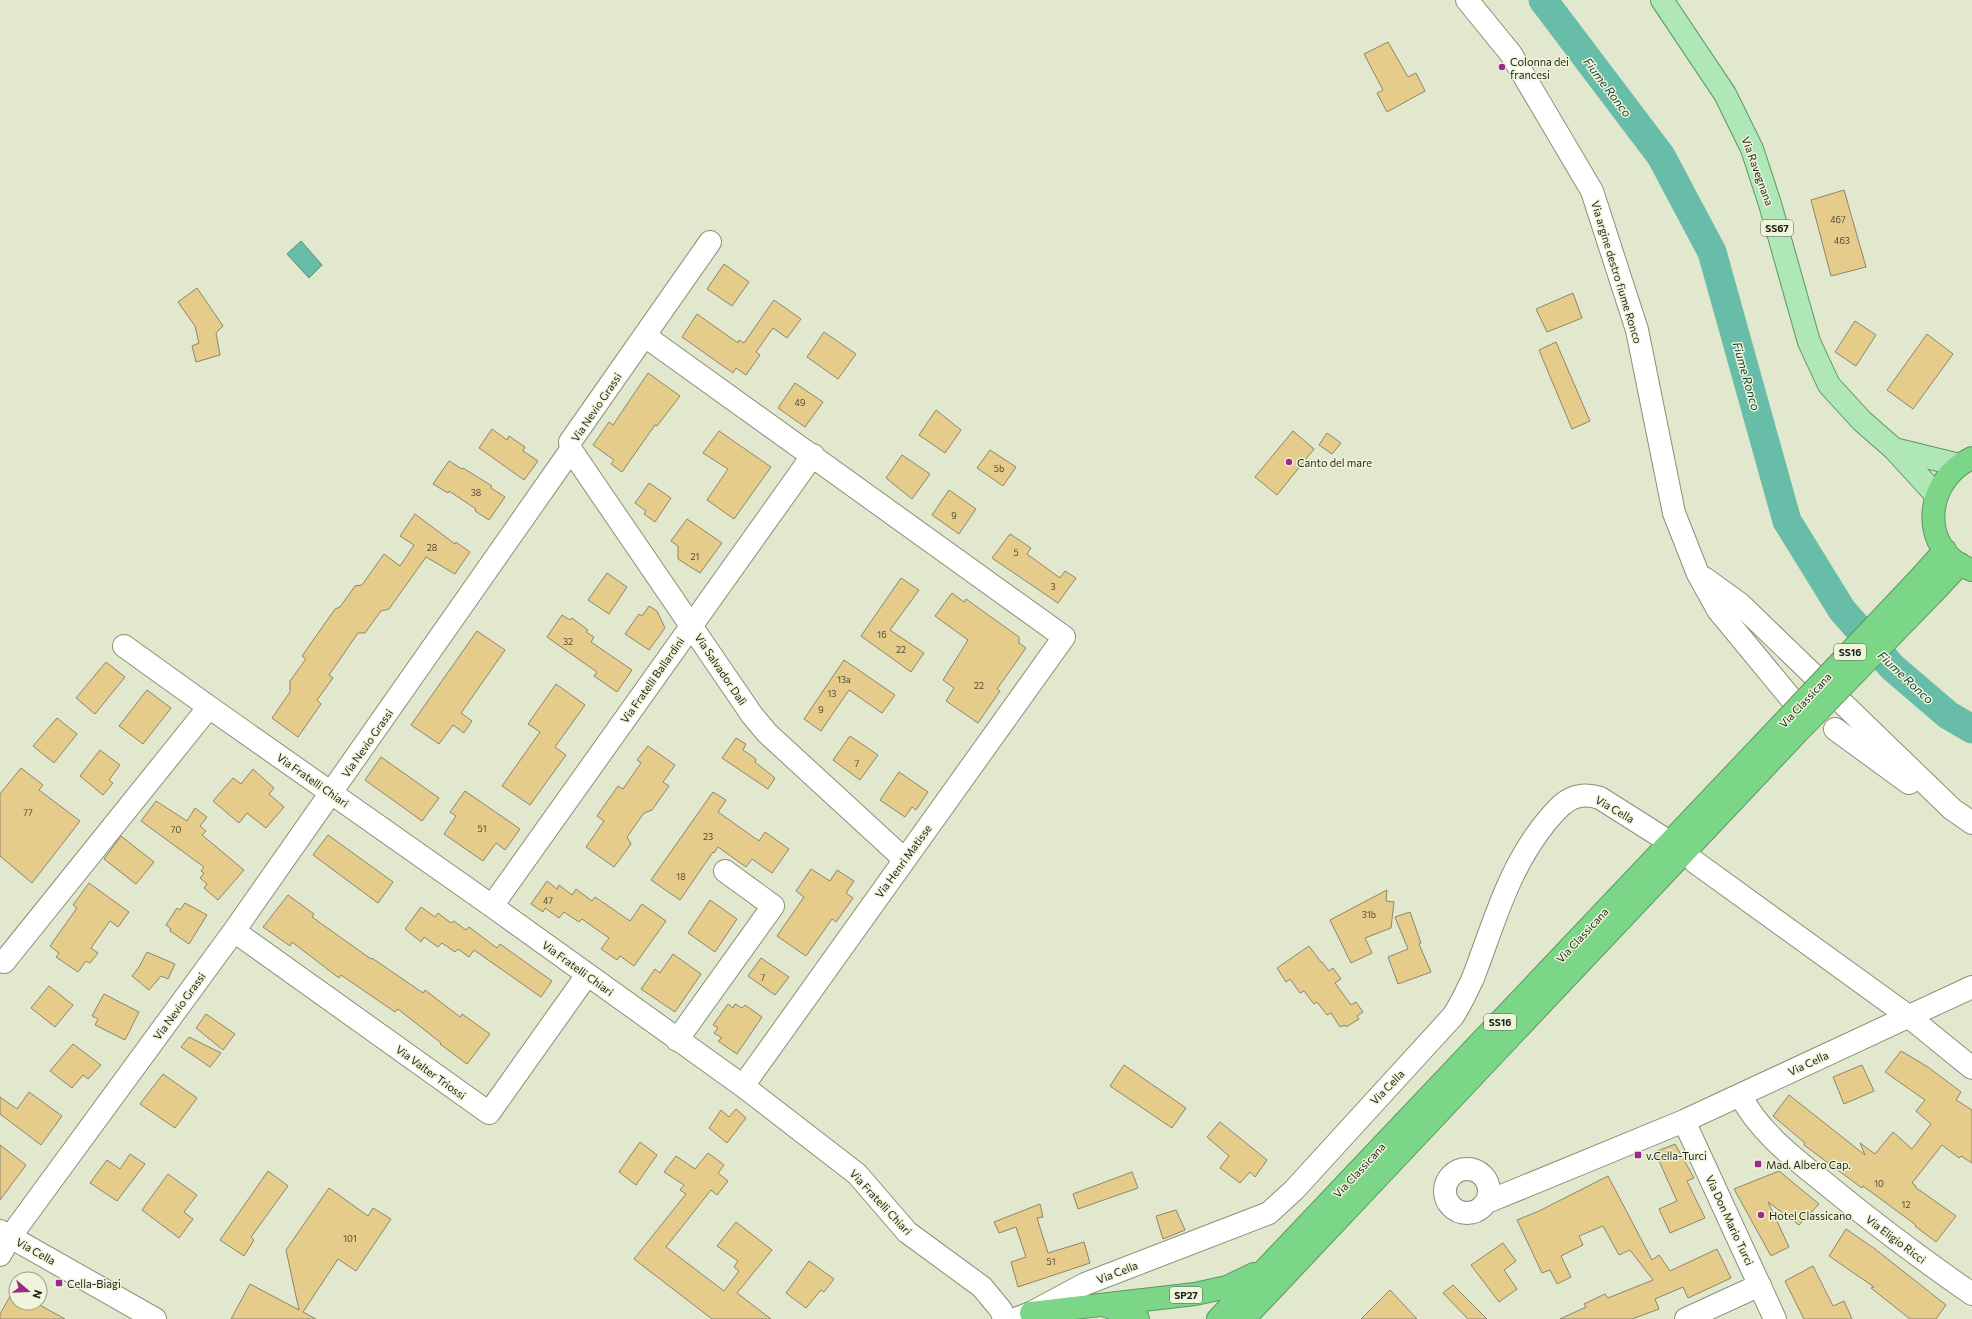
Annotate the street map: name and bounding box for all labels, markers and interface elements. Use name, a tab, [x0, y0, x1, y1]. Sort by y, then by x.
place label: Colonna dei francesi	[1510, 55, 1569, 81]
water label: Fiume Ronco	[1581, 55, 1635, 119]
marker: Colonna dei francesi	[1497, 62, 1507, 72]
street label: Via Ravegnana	[1739, 135, 1777, 207]
street label: Via argine destro fiume Ronco	[1589, 199, 1645, 345]
house number: 467	[1830, 214, 1846, 225]
road number: SS67	[1761, 220, 1793, 236]
house number: 463	[1834, 235, 1850, 246]
water label: Fiume Ronco	[1731, 340, 1763, 412]
street label: Via Nevio Grassi	[568, 370, 624, 444]
house number: 49	[795, 397, 805, 408]
place label: Canto del mare	[1297, 456, 1372, 469]
marker: Canto del mare	[1284, 457, 1294, 467]
house number: 5b	[994, 463, 1004, 474]
house number: 38	[471, 487, 481, 498]
house number: 9	[951, 510, 957, 521]
house number: 28	[427, 542, 437, 553]
house number: 5	[1013, 547, 1019, 558]
house number: 21	[691, 551, 699, 562]
house number: 3	[1050, 581, 1056, 592]
house number: 16	[877, 629, 887, 640]
street label: Via Salvador Dalì	[692, 631, 750, 707]
street label: Via Fratelli Ballardini	[617, 634, 687, 725]
house number: 32	[563, 636, 573, 647]
house number: 22	[896, 644, 906, 655]
road number: SS16	[1834, 644, 1866, 660]
water label: Fiume Ronco	[1875, 648, 1937, 706]
street label: Via Classicana	[1776, 670, 1834, 730]
house number: 13a	[837, 674, 851, 685]
house number: 22	[974, 680, 984, 691]
house number: 13	[828, 688, 836, 699]
house number: 9	[818, 704, 824, 715]
street label: Via Nevio Grassi	[339, 706, 395, 780]
street label: Via Fratelli Chiari	[275, 750, 352, 810]
house number: 7	[855, 758, 860, 769]
street label: Via Cella	[1593, 793, 1637, 825]
house number: 77	[23, 807, 33, 818]
street label: Via Henri Matisse	[872, 822, 934, 900]
house number: 51	[477, 823, 487, 834]
house number: 70	[171, 824, 181, 835]
house number: 23	[703, 831, 713, 842]
house number: 18	[676, 871, 686, 882]
house number: 47	[543, 895, 553, 906]
street label: Via Classicana	[1553, 905, 1611, 965]
house number: 31b	[1362, 909, 1376, 920]
street label: Via Fratelli Chiari	[540, 938, 616, 998]
street label: Via Nevio Grassi	[150, 970, 208, 1042]
house number: 7	[761, 972, 766, 983]
road number: SS16	[1484, 1014, 1516, 1030]
street label: Via Valter Triossi	[394, 1042, 469, 1102]
street label: Via Cella	[1786, 1048, 1830, 1078]
street label: Via Cella	[1367, 1067, 1407, 1107]
street label: Via Classicana	[1330, 1140, 1388, 1200]
place label: v.Cella-Turci	[1646, 1149, 1707, 1162]
marker: v.Cella-Turci	[1633, 1150, 1643, 1160]
place label: Mad. Albero Cap.	[1766, 1158, 1851, 1171]
marker: Mad. Albero Cap.	[1753, 1159, 1763, 1169]
street label: Via Fratelli Chiari	[847, 1167, 915, 1238]
street label: Via Don Mario Turci	[1703, 1173, 1757, 1267]
house number: 10	[1874, 1178, 1884, 1189]
house number: 12	[1902, 1199, 1910, 1210]
place label: Hotel Classicano	[1769, 1209, 1852, 1222]
marker: Hotel Classicano	[1756, 1210, 1766, 1220]
street label: Via Eligio Ricci	[1863, 1212, 1929, 1266]
house number: 101	[343, 1233, 357, 1244]
street label: Via Cella	[14, 1235, 58, 1267]
house number: 51	[1046, 1256, 1056, 1267]
street label: Via Cella	[1095, 1258, 1139, 1286]
north arrow	[8, 1271, 48, 1311]
place label: Cella-Biagi	[67, 1277, 121, 1290]
marker: Cella-Biagi	[54, 1278, 64, 1288]
road number: SP27	[1170, 1287, 1202, 1303]
text: N	[30, 1288, 45, 1300]

